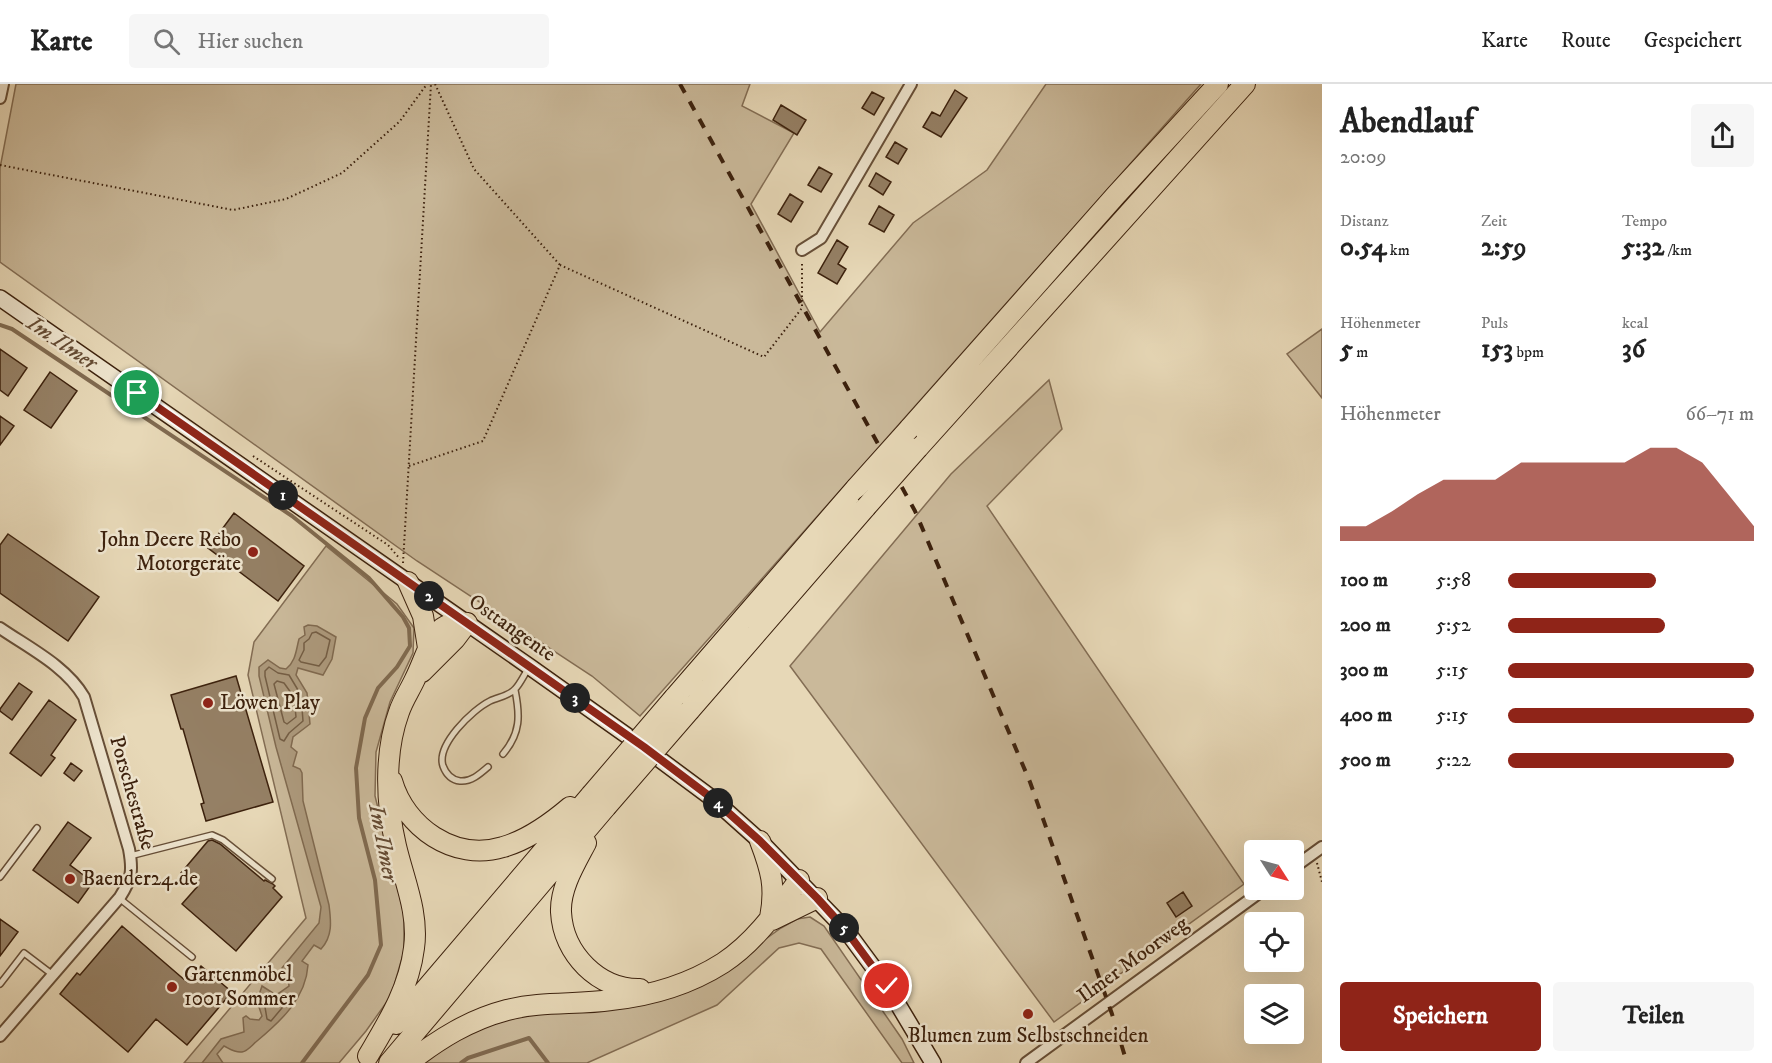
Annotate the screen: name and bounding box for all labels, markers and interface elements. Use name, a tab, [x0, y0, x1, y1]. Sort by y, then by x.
search box	[129, 14, 549, 68]
text: Karte	[30, 24, 93, 59]
icon: search	[150, 25, 183, 58]
text: Hier suchen	[198, 28, 303, 55]
text: Karte	[1481, 28, 1528, 54]
text: Route	[1561, 28, 1611, 54]
text: Gespeichert	[1644, 28, 1742, 54]
text: Abendlauf	[1340, 102, 1474, 143]
button: share	[1691, 104, 1754, 167]
text: 20:09	[1340, 145, 1387, 170]
text: Distanz	[1340, 211, 1389, 231]
text: Zeit	[1481, 211, 1507, 231]
text: Tempo	[1622, 211, 1667, 231]
text: 0.54	[1340, 231, 1386, 264]
text: 2:59	[1481, 231, 1526, 264]
text: 5:32	[1622, 231, 1664, 264]
text: km	[1386, 240, 1410, 260]
text: /km	[1664, 240, 1692, 260]
water label: Im Ilmer	[20, 309, 104, 377]
text: Höhenmeter	[1340, 313, 1421, 333]
text: Puls	[1481, 313, 1508, 333]
text: kcal	[1622, 313, 1648, 333]
text: 5	[1340, 333, 1353, 366]
text: 153	[1481, 333, 1513, 366]
text: 36	[1622, 333, 1645, 366]
text: m	[1353, 342, 1368, 362]
text: bpm	[1513, 342, 1544, 362]
pin	[111, 367, 162, 418]
icon: arrive	[120, 376, 153, 409]
text: Höhenmeter	[1340, 402, 1441, 427]
text: 66–71 m	[1685, 402, 1754, 427]
pin: 1	[268, 480, 298, 510]
text: 1	[280, 485, 286, 505]
place label: John Deere Rebo Motorgeräte	[98, 527, 241, 577]
marker: John Deere Rebo Motorgeräte	[246, 545, 260, 559]
text: 100 m	[1340, 568, 1388, 593]
text: 5:58	[1436, 568, 1471, 593]
pin: 2	[414, 581, 444, 611]
text: 2	[425, 586, 433, 606]
street label: Osttangente	[463, 589, 561, 668]
text: 200 m	[1340, 613, 1391, 638]
text: 5:52	[1436, 613, 1471, 638]
text: 300 m	[1340, 658, 1388, 683]
text: 5:15	[1436, 658, 1468, 683]
pin: 3	[560, 683, 590, 713]
text: 3	[572, 688, 578, 708]
place label: Löwen Play	[220, 690, 321, 716]
marker: Löwen Play	[201, 696, 215, 710]
text: 400 m	[1340, 703, 1392, 728]
text: 5:15	[1436, 703, 1468, 728]
street label: Porschestraße	[103, 733, 161, 853]
text: 500 m	[1340, 748, 1391, 773]
text: 5:22	[1436, 748, 1471, 773]
pin: 4	[703, 788, 733, 818]
text: 4	[713, 793, 723, 813]
water label: Im Ilmer	[362, 800, 404, 886]
north arrow	[1244, 840, 1304, 900]
map controls	[1244, 840, 1304, 1044]
place label: Baender24.de	[82, 866, 198, 892]
marker: Baender24.de	[63, 872, 77, 886]
street label: Ilmer Moorweg	[1072, 910, 1194, 1009]
button: locate	[1244, 912, 1304, 972]
pin: 5	[829, 913, 859, 943]
text: 5	[840, 918, 848, 938]
pin	[861, 960, 912, 1011]
place label: Gartenmöbel 1001 Sommer	[184, 962, 296, 1012]
icon: check	[870, 969, 903, 1002]
marker: Gartenmöbel 1001 Sommer	[165, 980, 179, 994]
button: Speichern	[1340, 982, 1541, 1051]
button: Teilen	[1553, 982, 1754, 1051]
button: layers	[1244, 984, 1304, 1044]
marker: Blumen zum Selbstschneiden	[1021, 1007, 1035, 1021]
place label: Blumen zum Selbstschneiden	[908, 1023, 1148, 1049]

